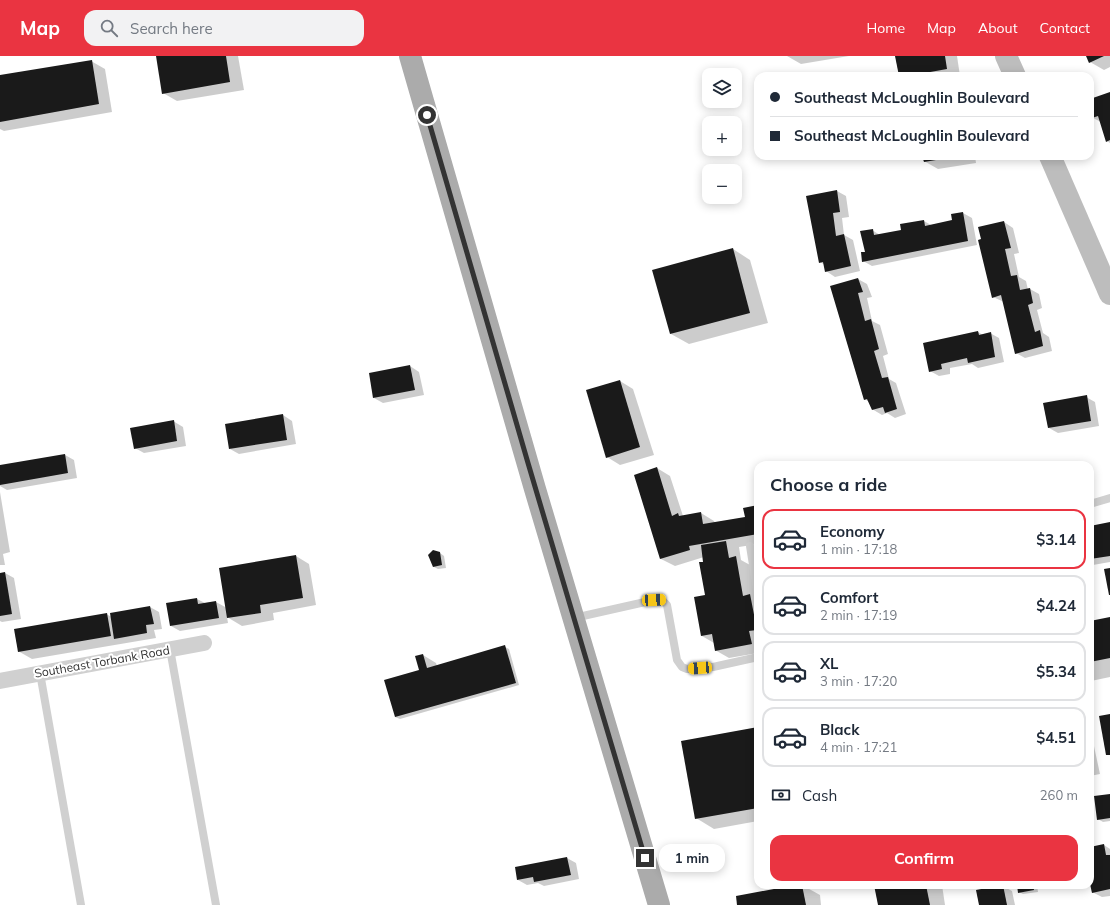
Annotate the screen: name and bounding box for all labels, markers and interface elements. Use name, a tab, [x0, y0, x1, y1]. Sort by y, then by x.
search box	[84, 10, 364, 46]
text: Map	[20, 16, 60, 40]
icon: search	[98, 17, 120, 39]
text: Search here	[130, 19, 213, 38]
text: Home	[866, 19, 905, 37]
text: Map	[927, 19, 956, 37]
text: About	[978, 19, 1018, 37]
text: Contact	[1040, 19, 1090, 37]
map controls	[702, 68, 742, 204]
button: layers	[702, 68, 742, 108]
text: Southeast McLoughlin Boulevard	[794, 88, 1030, 107]
route start	[418, 106, 436, 124]
button: +	[702, 116, 742, 156]
text: Southeast McLoughlin Boulevard	[794, 126, 1030, 145]
button: −	[702, 164, 742, 204]
text: Choose a ride	[770, 473, 887, 496]
icon: car	[772, 521, 808, 557]
text: Economy	[820, 522, 885, 541]
text: $3.14	[1036, 530, 1076, 549]
text: 1 min · 17:18	[820, 541, 897, 557]
icon: car	[772, 587, 808, 623]
text: Comfort	[820, 588, 878, 607]
car	[642, 593, 666, 607]
text: $4.24	[1036, 596, 1076, 615]
text: 2 min · 17:19	[820, 607, 897, 623]
street label: Southeast Torbank Road	[33, 642, 171, 681]
icon: car	[772, 653, 808, 689]
text: XL	[820, 654, 838, 673]
car	[688, 661, 712, 675]
text: $5.34	[1036, 662, 1076, 681]
text: 3 min · 17:20	[820, 673, 897, 689]
icon: car	[772, 719, 808, 755]
text: Black	[820, 720, 859, 739]
text: $4.51	[1036, 728, 1076, 747]
text: 4 min · 17:21	[820, 739, 897, 755]
icon: cash	[770, 784, 792, 806]
text: Cash	[802, 786, 837, 805]
text: 260 m	[1040, 787, 1078, 803]
button: Confirm	[770, 835, 1078, 881]
callout: 1 min	[659, 844, 725, 872]
route end	[636, 849, 654, 867]
text: 1 min	[675, 850, 709, 866]

